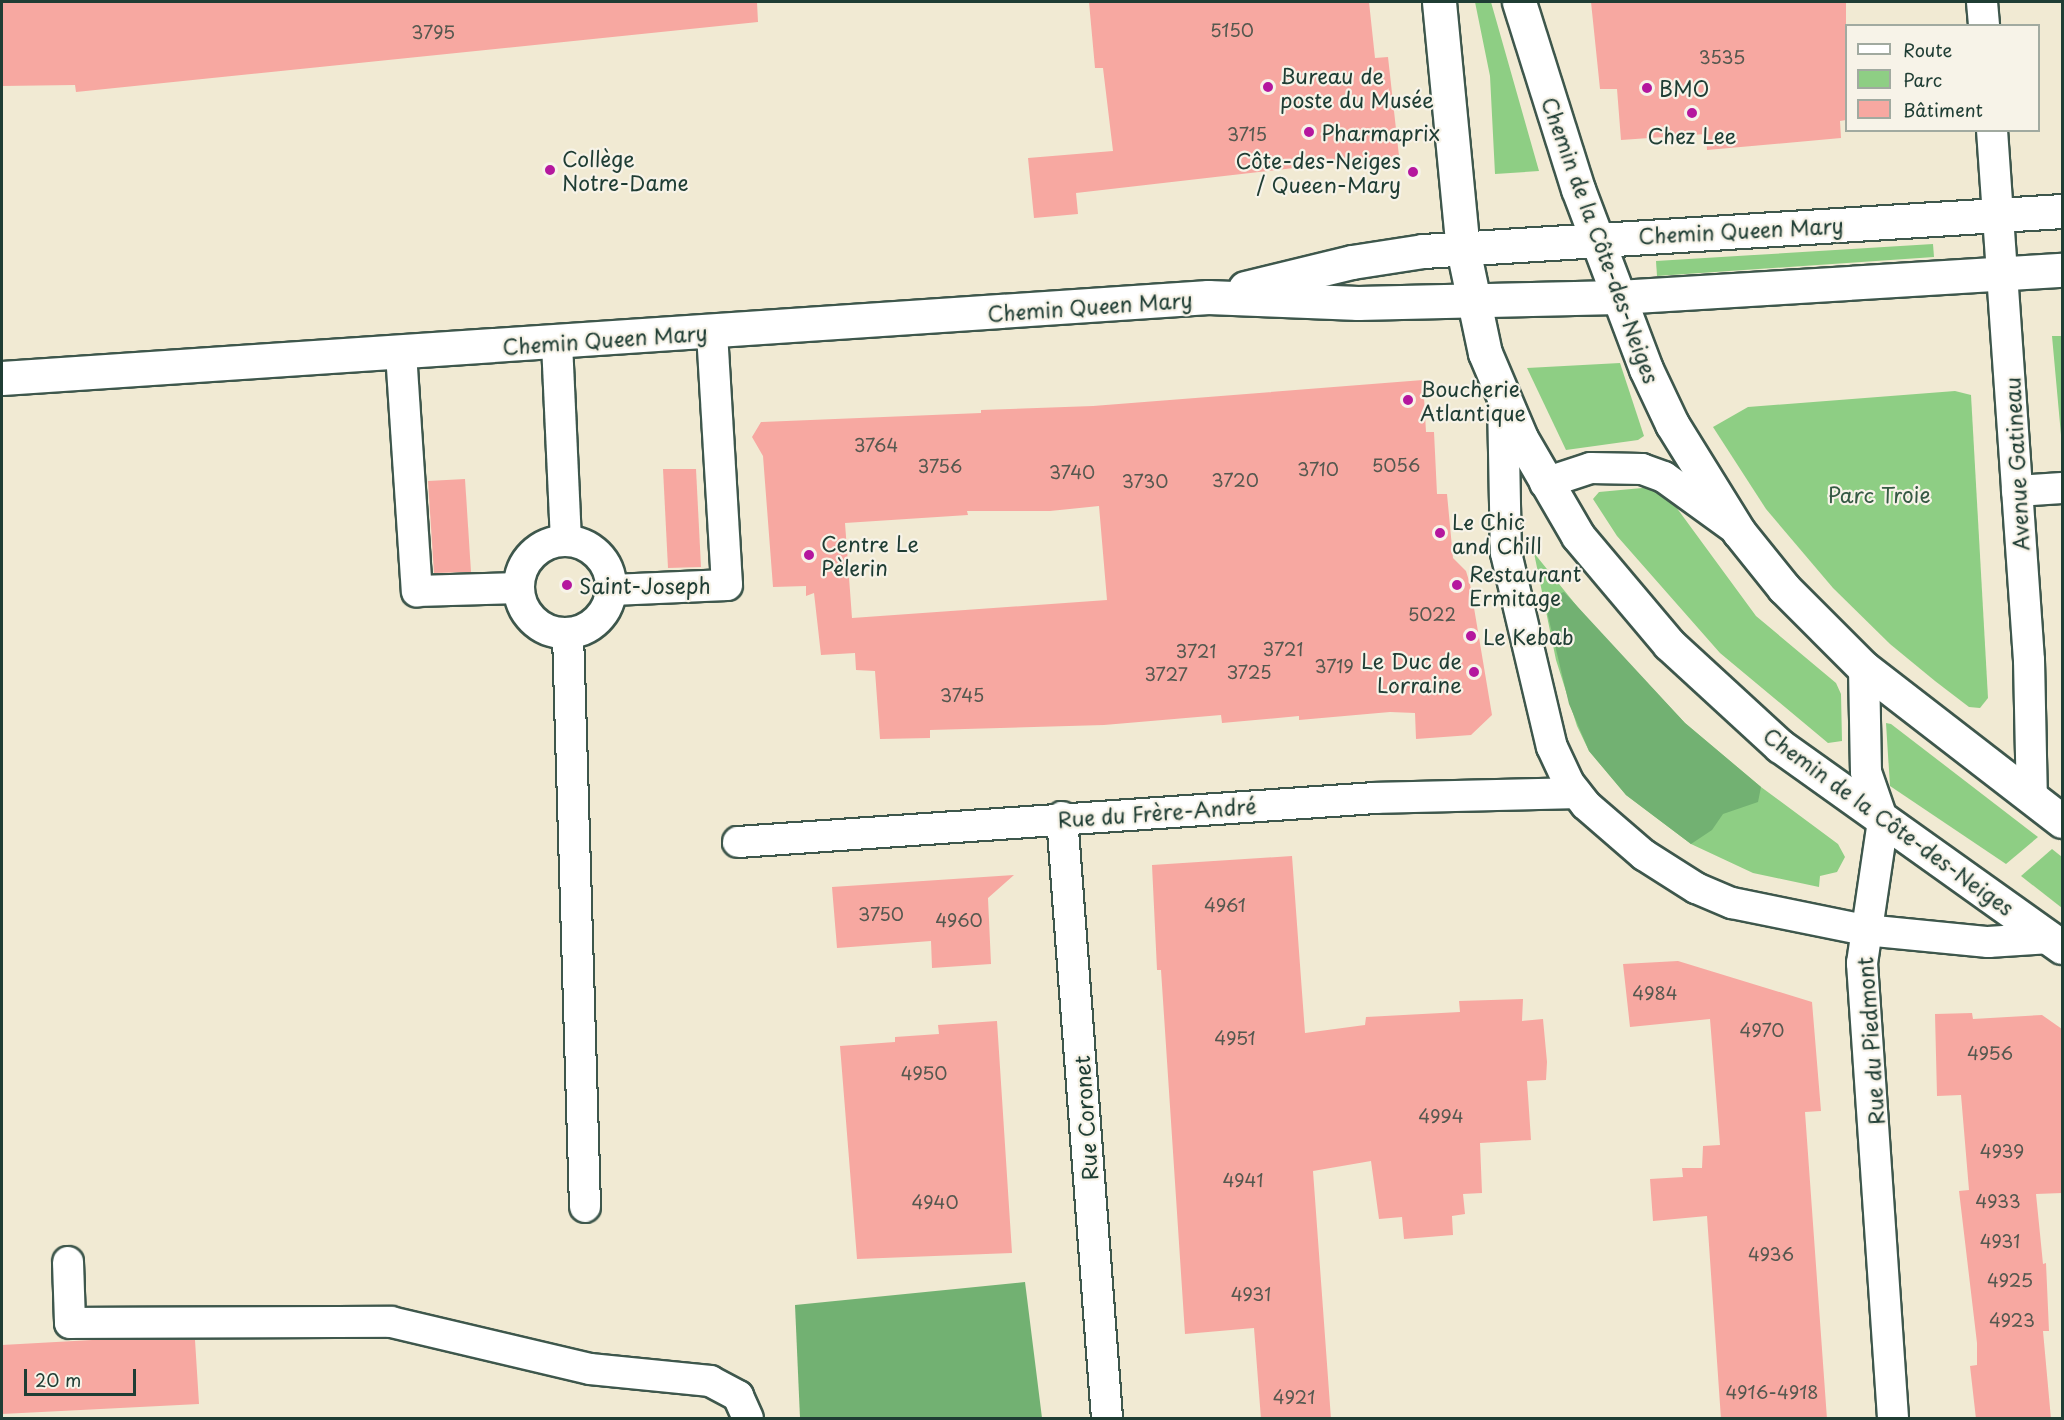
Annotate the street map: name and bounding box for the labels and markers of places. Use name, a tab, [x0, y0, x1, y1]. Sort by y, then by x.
place label: Bureau de poste du Musée	[1280, 62, 1435, 112]
place label: BMO	[1659, 75, 1710, 101]
marker: Bureau de poste du Musée	[1261, 80, 1275, 94]
marker: BMO	[1640, 81, 1654, 95]
marker: Chez Lee	[1685, 106, 1699, 120]
place label: Pharmaprix	[1321, 119, 1440, 145]
place label: Chez Lee	[1647, 122, 1737, 148]
marker: Pharmaprix	[1302, 125, 1316, 139]
place label: Collège Notre-Dame	[562, 145, 689, 195]
place label: Côte-des-Neiges / Queen-Mary	[1235, 147, 1401, 197]
marker: Collège Notre-Dame	[543, 163, 557, 177]
marker: Côte-des-Neiges / Queen-Mary	[1406, 165, 1420, 179]
place label: Boucherie Atlantique	[1420, 375, 1526, 425]
marker: Boucherie Atlantique	[1401, 393, 1415, 407]
place label: Le Chic and Chill	[1452, 508, 1543, 558]
marker: Le Chic and Chill	[1433, 526, 1447, 540]
place label: Centre Le Pèlerin	[821, 530, 920, 580]
marker: Centre Le Pèlerin	[802, 548, 816, 562]
place label: Restaurant Ermitage	[1469, 560, 1581, 610]
place label: Saint-Joseph	[579, 572, 711, 598]
marker: Saint-Joseph	[560, 578, 574, 592]
marker: Restaurant Ermitage	[1450, 578, 1464, 592]
place label: Le Kebab	[1483, 623, 1573, 649]
marker: Le Kebab	[1464, 629, 1478, 643]
place label: Le Duc de Lorraine	[1363, 647, 1462, 697]
marker: Le Duc de Lorraine	[1467, 665, 1481, 679]

